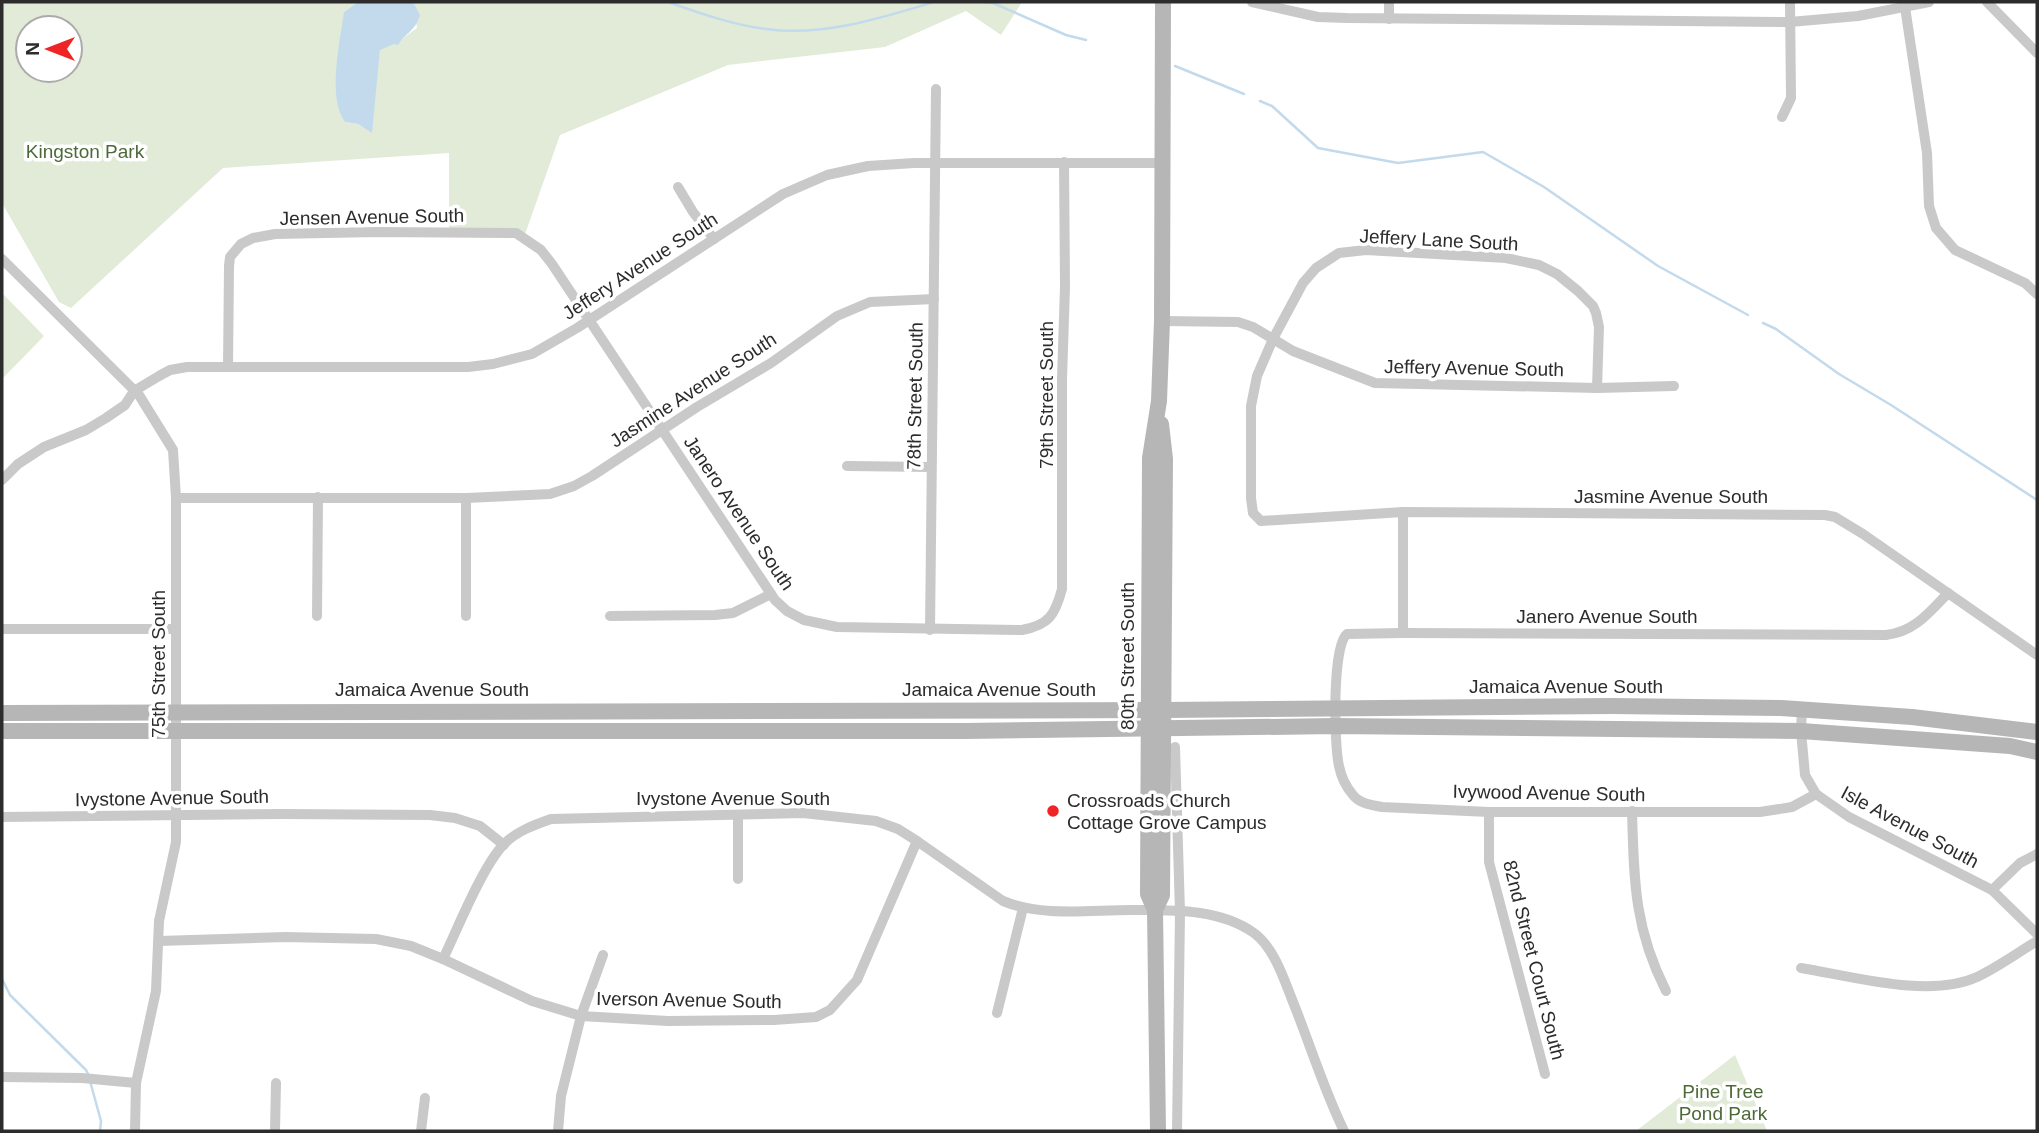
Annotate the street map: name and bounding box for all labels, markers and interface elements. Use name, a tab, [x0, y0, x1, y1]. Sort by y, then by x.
north arrow	[14, 14, 84, 84]
text: N	[22, 42, 43, 56]
park label: Kingston Park	[26, 141, 145, 162]
street label: Jensen Avenue South	[280, 205, 464, 229]
street label: Jeffery Avenue South	[559, 208, 721, 324]
street label: Jeffery Lane South	[1359, 225, 1519, 255]
street label: 79th Street South	[1036, 321, 1057, 469]
street label: 78th Street South	[903, 322, 927, 470]
street label: Jasmine Avenue South	[606, 328, 780, 452]
street label: Jeffery Avenue South	[1384, 356, 1564, 380]
street label: Janero Avenue South	[680, 432, 798, 594]
street label: Jasmine Avenue South	[1574, 486, 1768, 507]
street label: 80th Street South	[1117, 582, 1138, 730]
street label: 75th Street South	[148, 590, 169, 738]
street label: Janero Avenue South	[1516, 606, 1698, 627]
street label: Jamaica Avenue South	[1469, 676, 1663, 697]
street label: Jamaica Avenue South	[335, 679, 529, 700]
street label: Jamaica Avenue South	[902, 679, 1096, 700]
street label: Ivywood Avenue South	[1452, 781, 1646, 805]
street label: Isle Avenue South	[1838, 782, 1982, 872]
street label: Ivystone Avenue South	[75, 786, 269, 810]
street label: Ivystone Avenue South	[636, 788, 830, 809]
place label: Crossroads Church Cottage Grove Campus	[1067, 790, 1267, 833]
marker: Crossroads Church Cottage Grove Campus	[1045, 803, 1061, 819]
street label: 82nd Street Court South	[1499, 858, 1569, 1062]
street label: Iverson Avenue South	[596, 988, 782, 1012]
park label: Pine Tree Pond Park	[1679, 1081, 1768, 1124]

